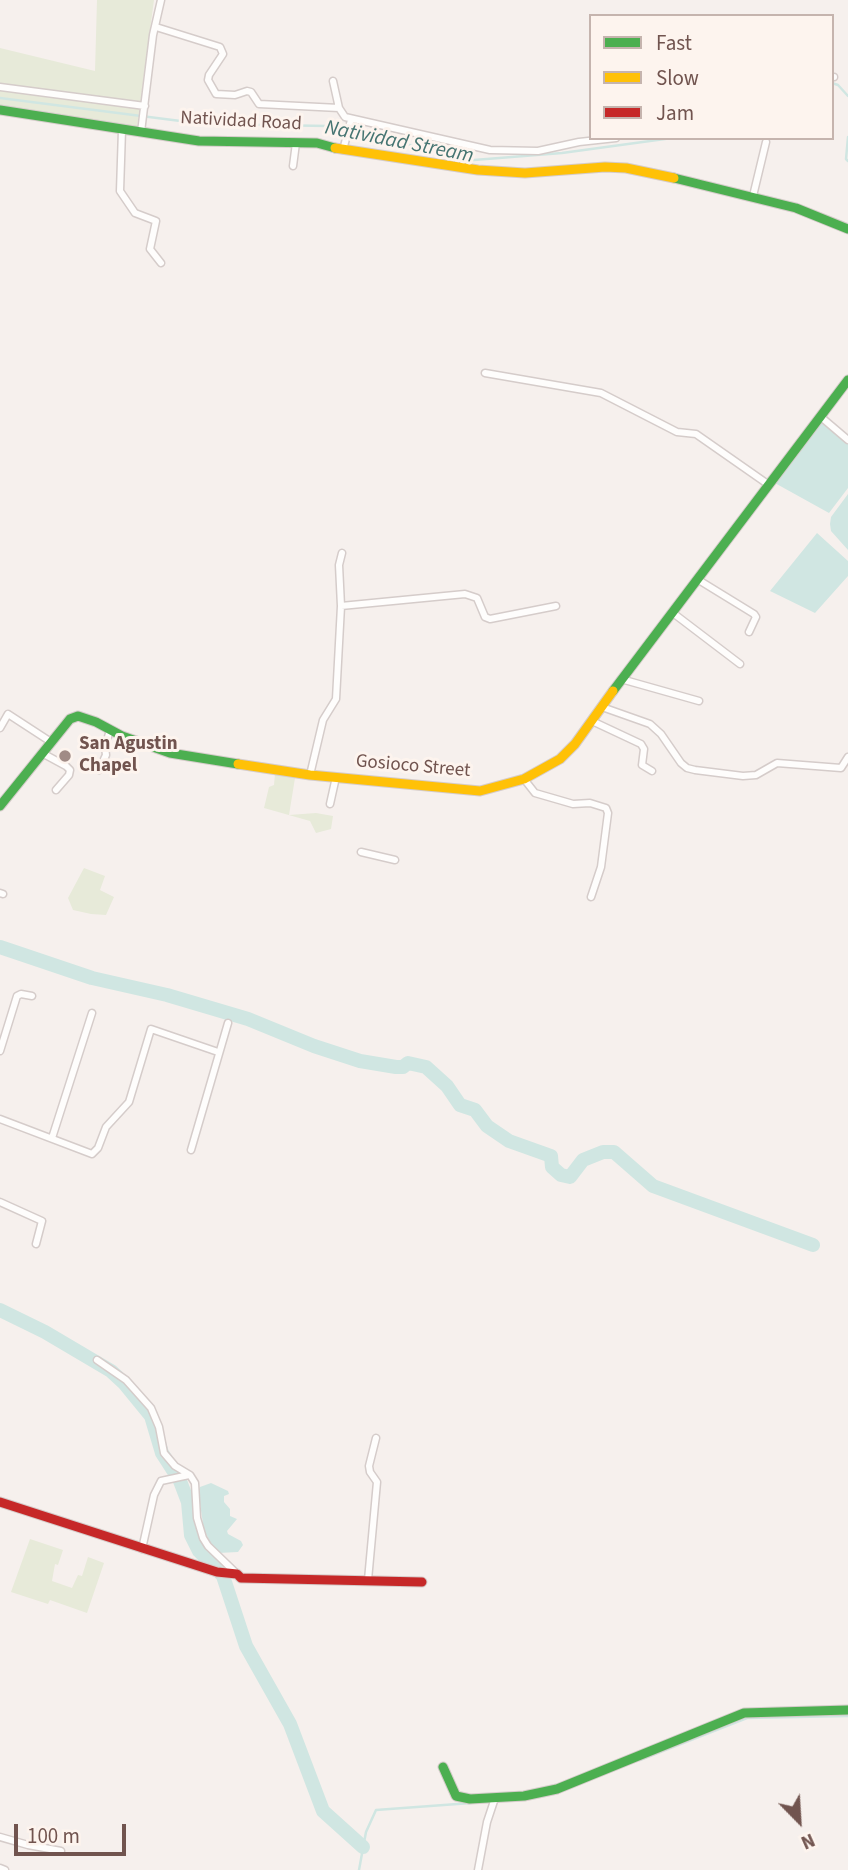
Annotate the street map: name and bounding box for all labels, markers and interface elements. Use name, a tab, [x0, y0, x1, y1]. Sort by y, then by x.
legend	[589, 14, 834, 140]
text: Fast	[656, 28, 692, 58]
text: Slow	[656, 63, 699, 93]
text: Jam	[656, 98, 694, 128]
street label: Natividad Road	[180, 107, 302, 137]
water label: Natividad Stream	[323, 116, 475, 170]
place label: San Agustin Chapel	[79, 734, 177, 778]
marker: San Agustin Chapel	[57, 748, 73, 764]
street label: Gosioco Street	[355, 751, 471, 783]
north arrow	[764, 1786, 834, 1856]
scale bar	[18, 1811, 130, 1855]
text: 100 m	[27, 1821, 80, 1851]
text: N	[796, 1826, 819, 1856]

